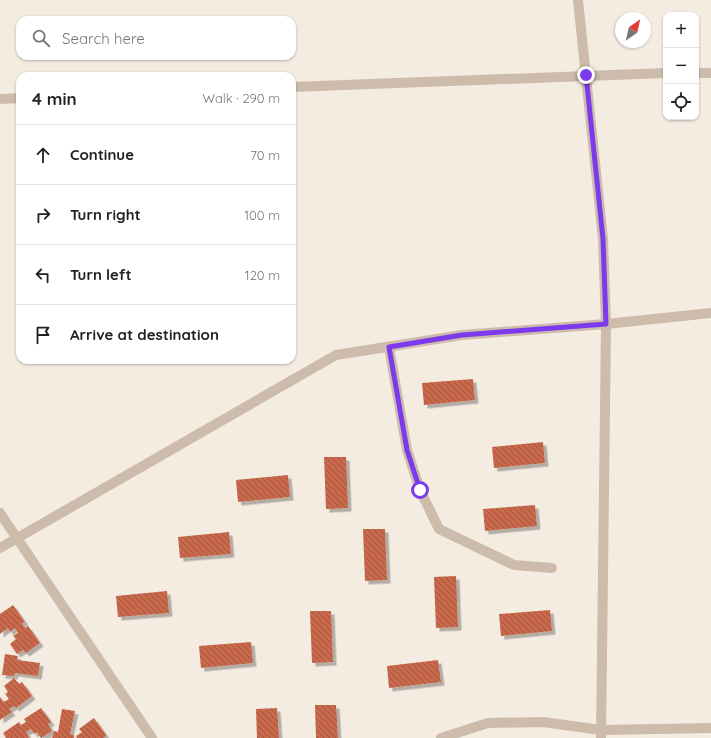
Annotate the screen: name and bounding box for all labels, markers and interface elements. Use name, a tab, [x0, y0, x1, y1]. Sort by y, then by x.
north arrow	[615, 12, 651, 48]
map controls	[663, 12, 699, 120]
button: +	[663, 12, 699, 48]
search box	[16, 16, 296, 60]
icon: search	[30, 27, 52, 49]
text: Search here	[62, 29, 145, 48]
button: −	[663, 48, 699, 84]
route end	[577, 66, 595, 84]
button: locate	[663, 84, 699, 120]
text: 4 min	[32, 88, 77, 109]
text: Walk · 290 m	[203, 90, 280, 106]
icon: ahead	[32, 144, 54, 166]
text: Continue	[70, 145, 134, 164]
text: 70 m	[250, 147, 280, 163]
icon: right	[32, 204, 54, 226]
text: Turn right	[70, 205, 141, 224]
text: 100 m	[244, 207, 280, 223]
icon: left	[32, 264, 54, 286]
text: Turn left	[70, 265, 132, 284]
text: 120 m	[245, 267, 280, 283]
icon: arrive	[32, 324, 54, 346]
text: Arrive at destination	[70, 325, 219, 344]
route start	[411, 481, 429, 499]

